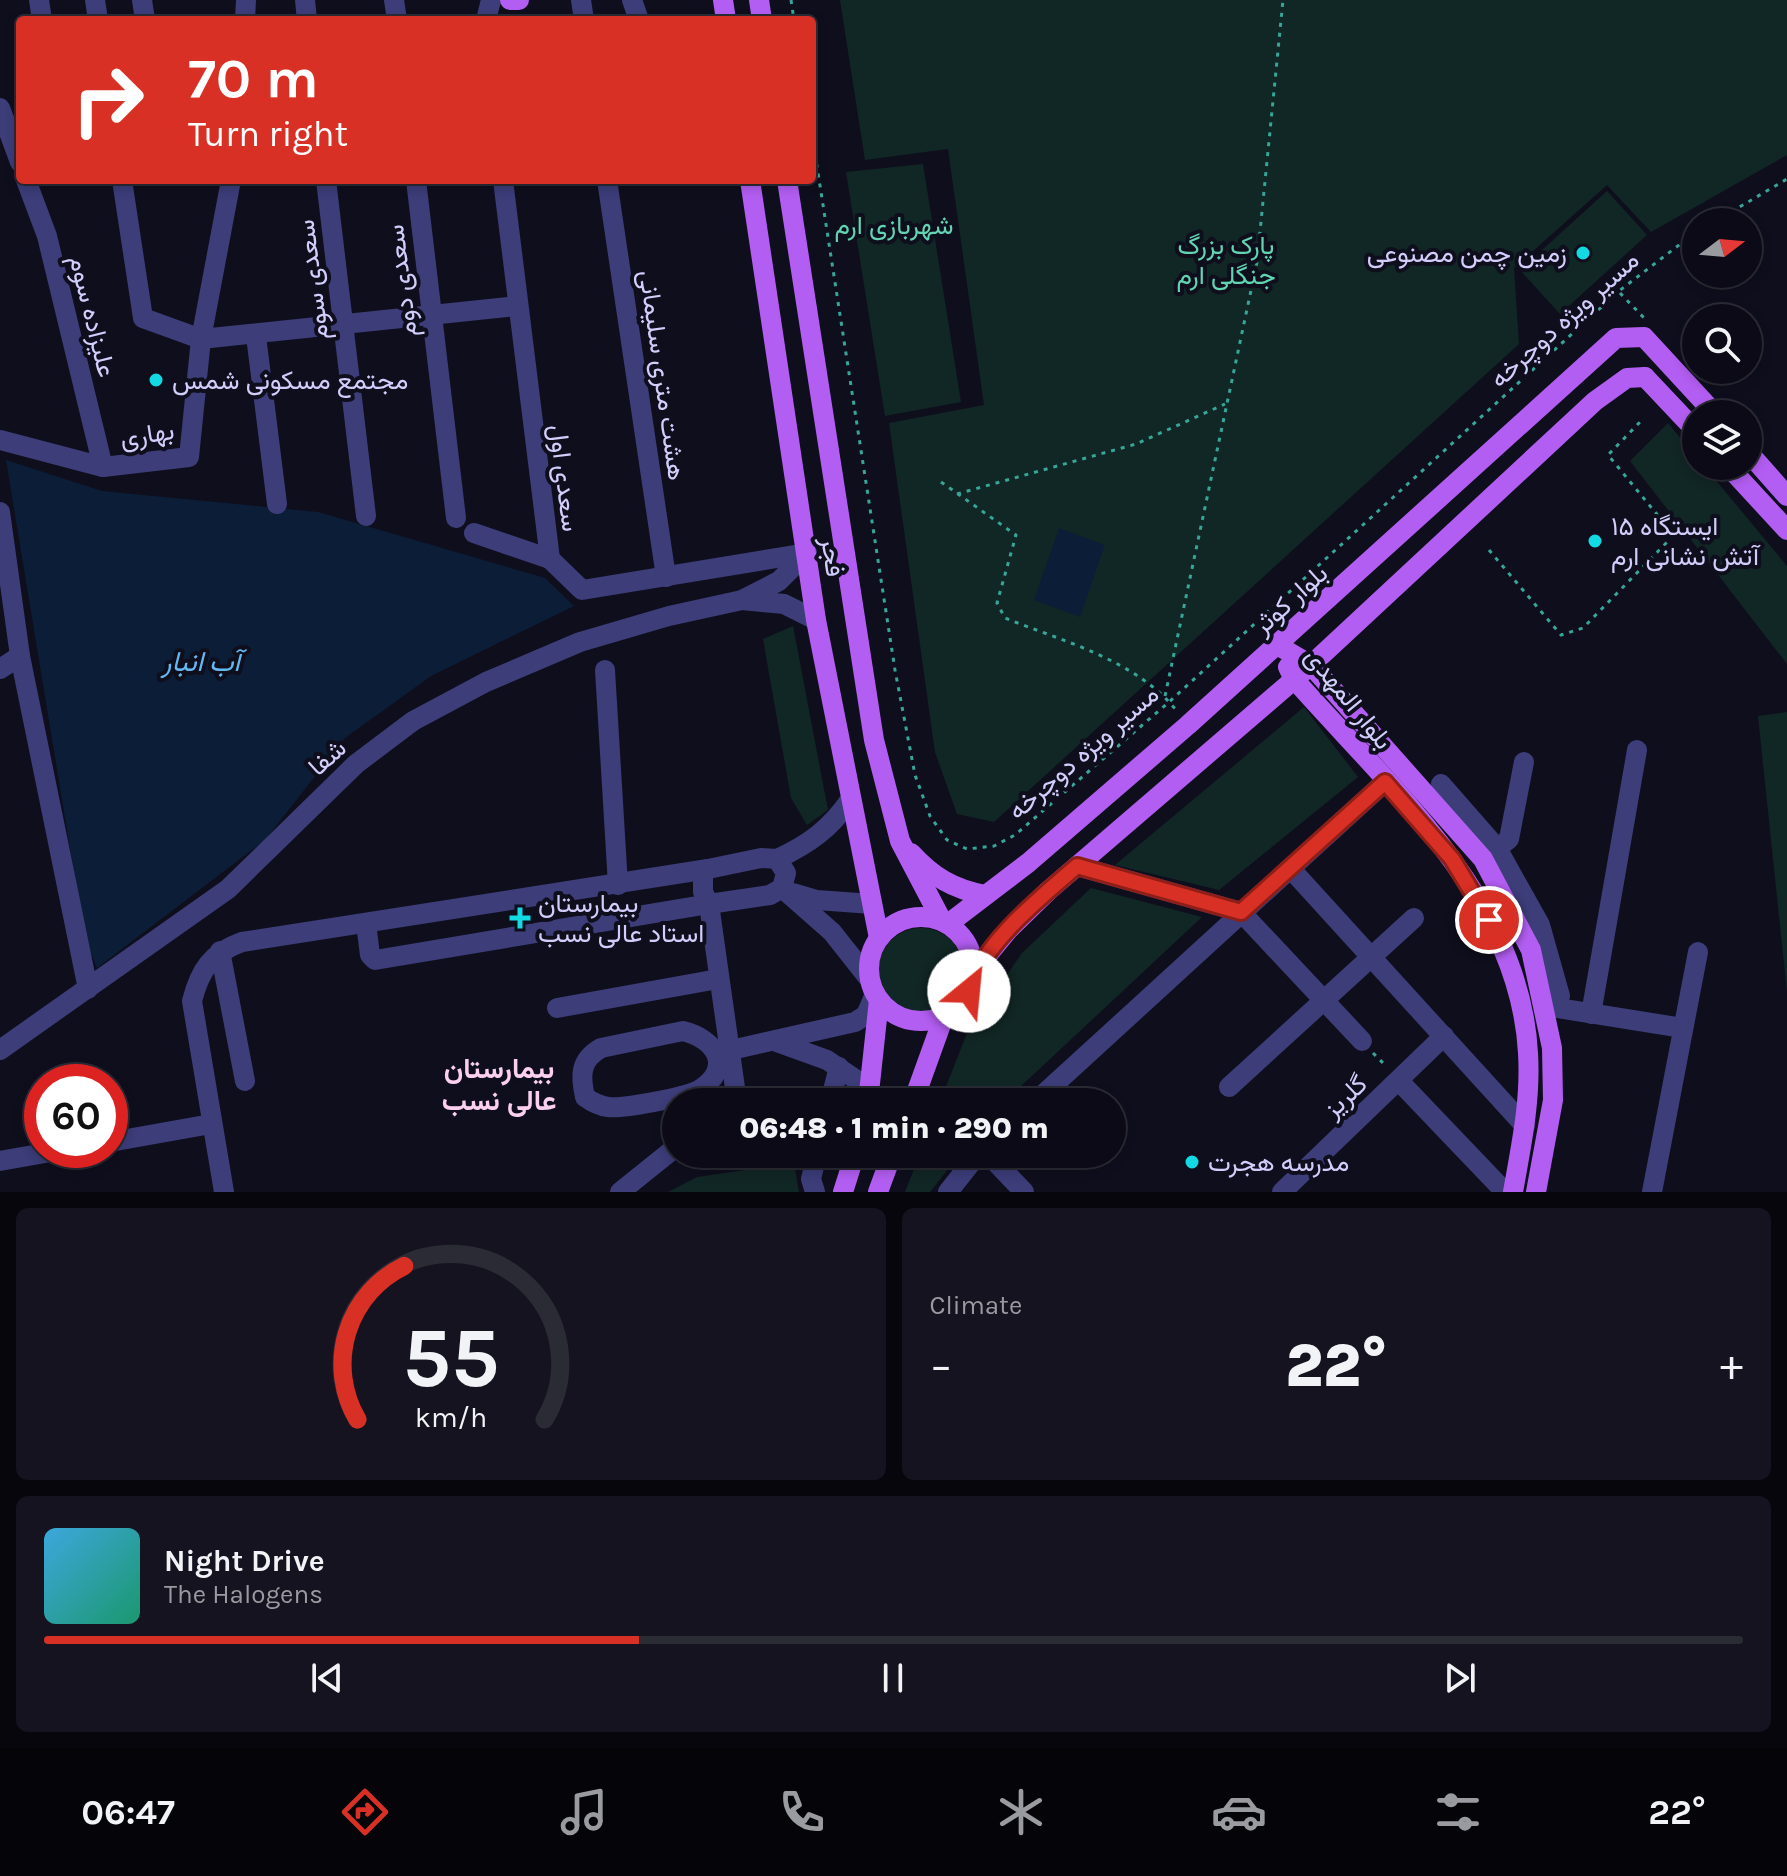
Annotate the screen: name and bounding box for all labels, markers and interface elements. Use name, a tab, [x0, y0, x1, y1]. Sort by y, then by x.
text: 70 m	[188, 46, 319, 111]
icon: right	[56, 48, 160, 152]
text: Turn right	[188, 113, 348, 155]
north arrow	[1682, 208, 1762, 288]
map controls	[1682, 208, 1762, 480]
park label: شهربازی ارم	[834, 210, 954, 242]
street label: سعدی سوم	[290, 218, 336, 342]
street label: سعدی دوم	[379, 223, 425, 339]
park label: پارک بزرگ جنگلی ارم	[1176, 230, 1276, 292]
place label: زمین چمن مصنوعی	[1367, 238, 1567, 271]
street label: مسیر ویژه دوچرخه	[1483, 244, 1647, 396]
marker: زمین چمن مصنوعی	[1574, 244, 1592, 262]
street label: علیزاده سوم	[61, 252, 123, 381]
street label: هشت متری سلیمانی	[632, 268, 693, 482]
button: search	[1682, 304, 1762, 384]
place label: مجتمع مسکونی شمس	[172, 365, 408, 398]
marker: مجتمع مسکونی شمس	[147, 371, 165, 389]
button: layers	[1682, 400, 1762, 480]
street label: بهاری	[118, 415, 177, 454]
street label: سعدی اول	[543, 423, 586, 534]
place label: ایستگاه ۱۵ آتش نشانی ارم	[1611, 511, 1761, 573]
marker: ایستگاه ۱۵ آتش نشانی ارم	[1586, 532, 1604, 550]
street label: فجر	[814, 534, 851, 579]
street label: بلوار کوثر	[1246, 558, 1334, 642]
street label: بلوار المهدی	[1298, 641, 1399, 756]
water label: آب انبار	[160, 645, 248, 679]
street label: مسیر ویژه دوچرخه	[1002, 678, 1166, 828]
street label: شفا	[302, 732, 353, 782]
pin	[1455, 886, 1523, 954]
place label: بیمارستان استاد عالی نسب	[538, 888, 704, 949]
icon: arrive	[1467, 898, 1511, 942]
marker: بیمارستان استاد عالی نسب	[509, 907, 531, 929]
position arrow	[927, 949, 1011, 1033]
district label: بیمارستان عالی نسب	[442, 1052, 556, 1117]
speed limit sign: 60	[24, 1064, 128, 1168]
street label: گلریز	[1316, 1068, 1374, 1125]
text: 06:48 · 1 min · 290 m	[739, 1110, 1049, 1146]
place label: مدرسه هجرت	[1208, 1147, 1349, 1178]
marker: مدرسه هجرت	[1183, 1153, 1201, 1171]
text: Climate	[930, 1290, 1022, 1321]
text: 55	[402, 1310, 499, 1407]
text: 22°	[1285, 1331, 1387, 1401]
text: −	[930, 1340, 953, 1391]
text: +	[1720, 1340, 1743, 1391]
text: km/h	[415, 1401, 487, 1434]
text: Night Drive	[164, 1543, 325, 1579]
text: The Halogens	[164, 1579, 323, 1610]
icon: previous	[305, 1656, 349, 1700]
icon: pause	[871, 1656, 915, 1700]
icon: next	[1438, 1656, 1482, 1700]
icon: directions	[337, 1784, 393, 1840]
icon: music	[556, 1784, 612, 1840]
icon: phone	[774, 1784, 830, 1840]
icon: climate	[993, 1784, 1049, 1840]
icon: car	[1211, 1784, 1267, 1840]
icon: filters	[1430, 1784, 1486, 1840]
text: 06:47	[81, 1791, 175, 1833]
text: 22°	[1648, 1791, 1706, 1833]

